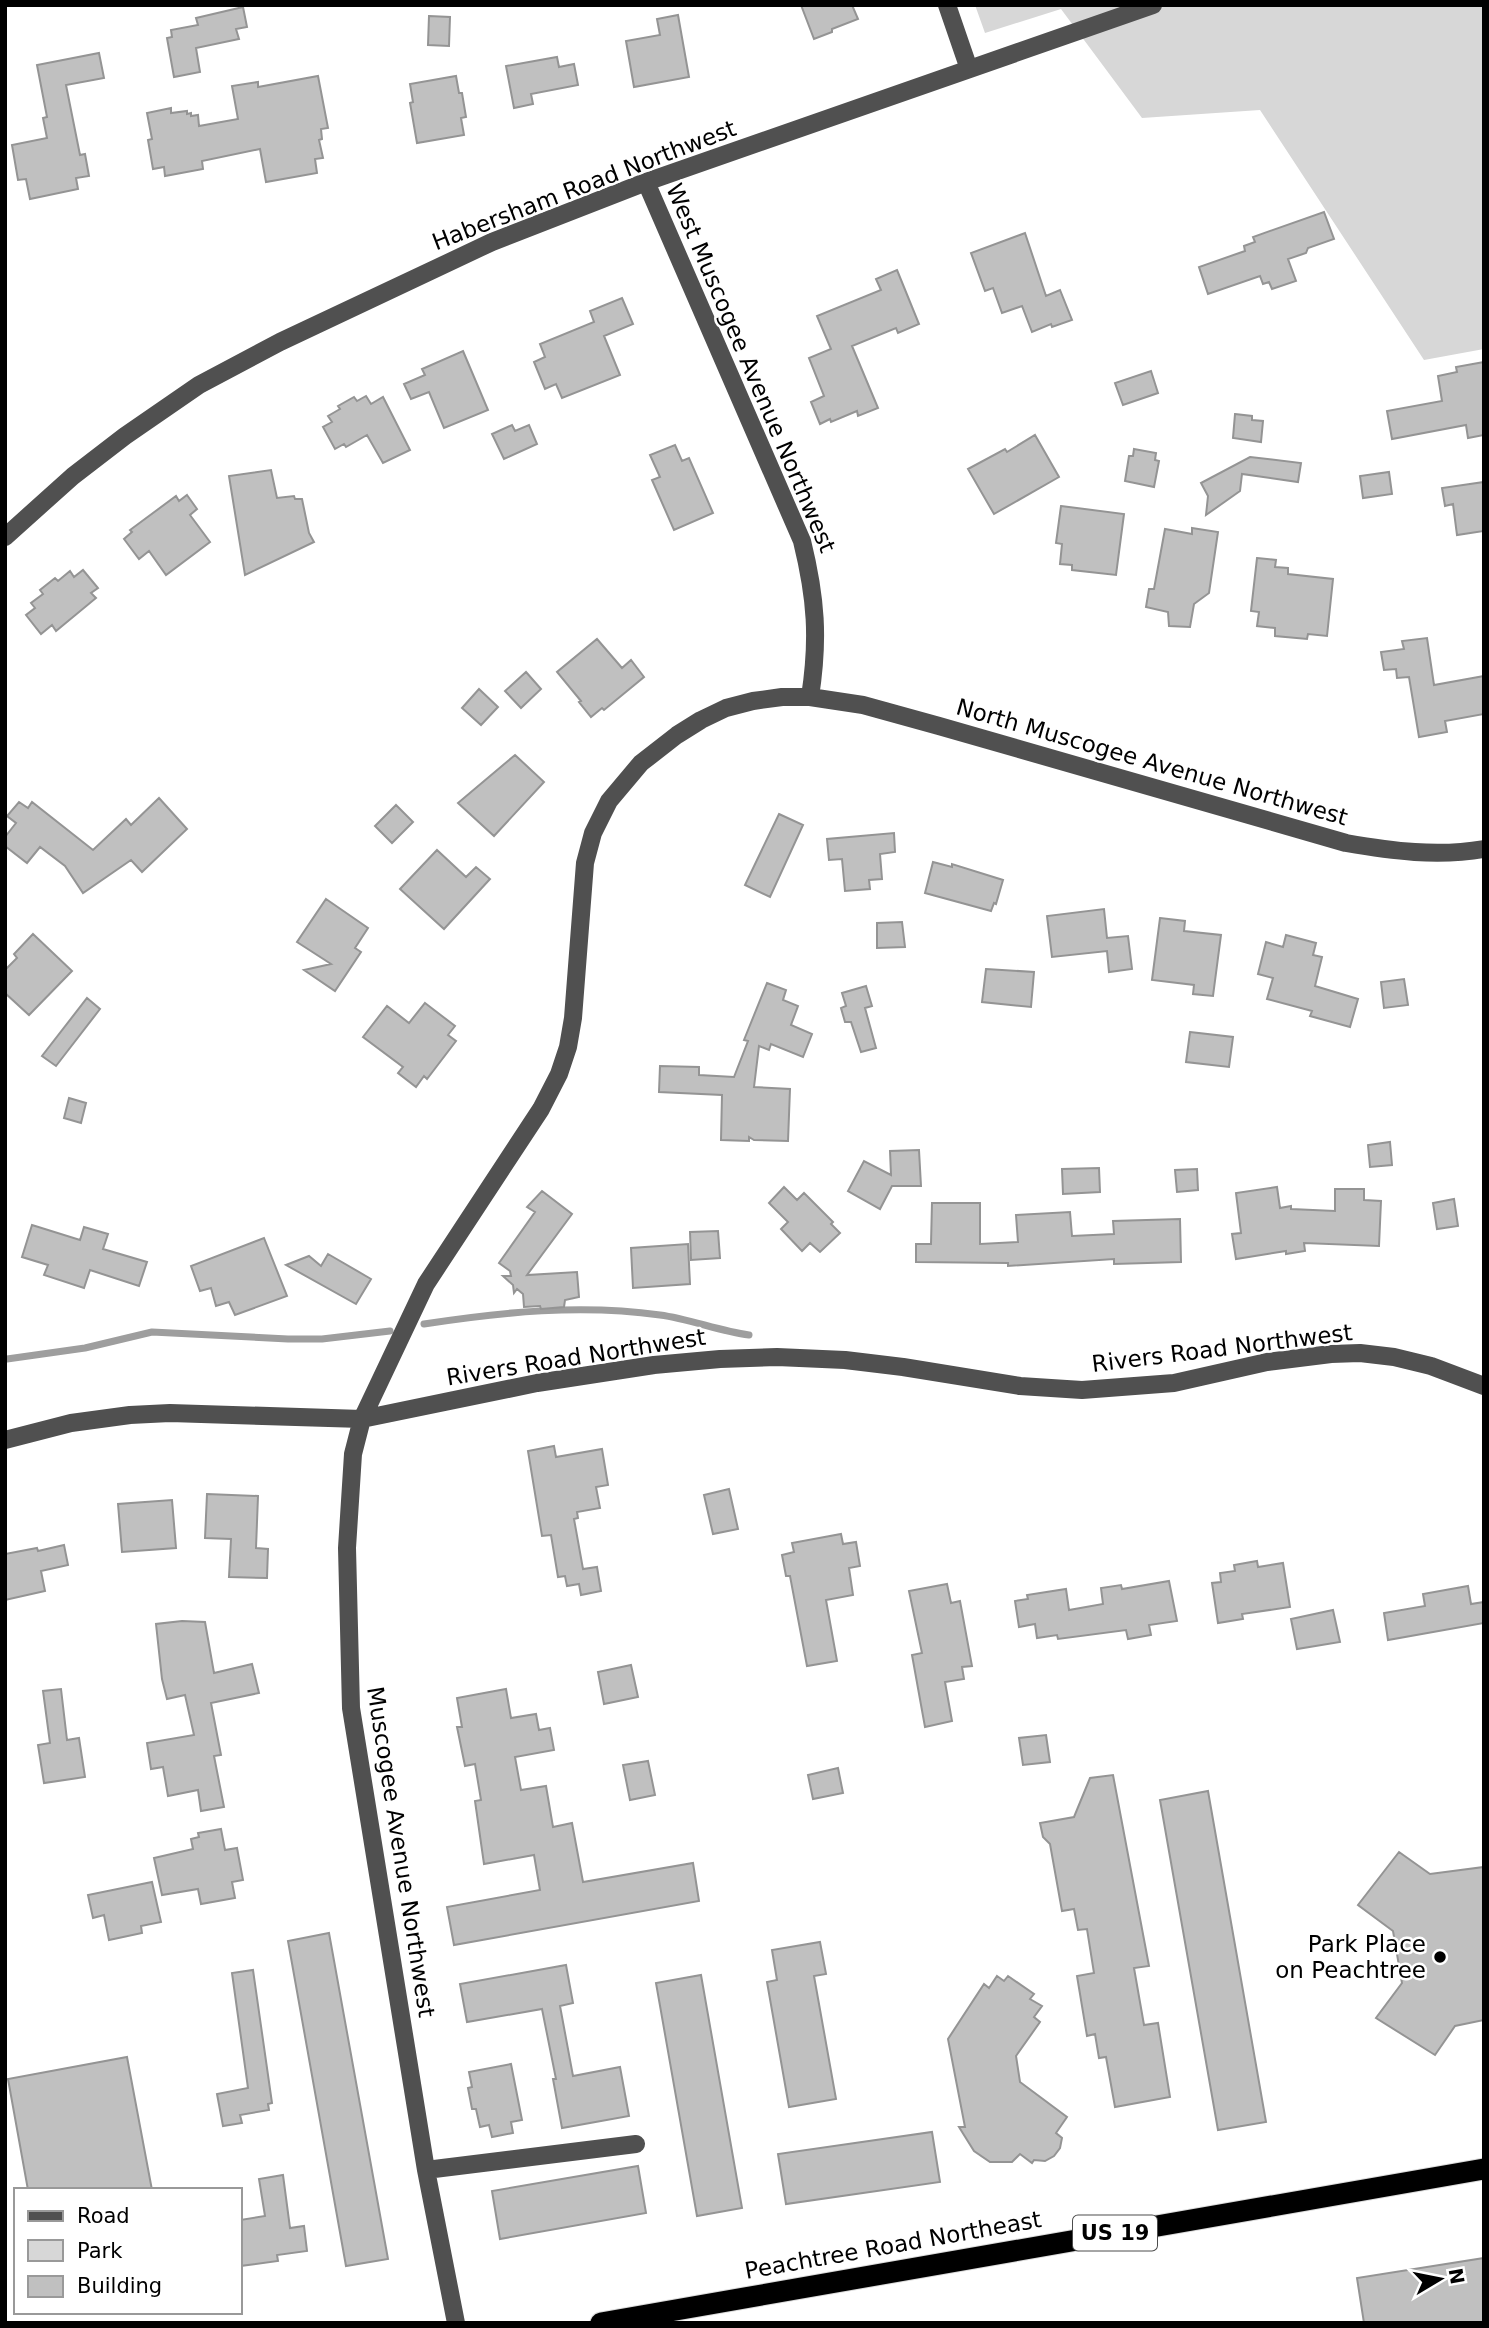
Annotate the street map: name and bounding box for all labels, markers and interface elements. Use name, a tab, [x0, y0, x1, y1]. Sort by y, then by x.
street label: Habersham Road Northwest	[428, 115, 740, 255]
street label: West Muscogee Avenue Northwest	[661, 180, 841, 556]
street label: North Muscogee Avenue Northwest	[953, 694, 1351, 830]
street label: Rivers Road Northwest	[1090, 1319, 1354, 1377]
street label: Rivers Road Northwest	[444, 1324, 708, 1390]
street label: Muscogee Avenue Northwest	[362, 1685, 440, 2019]
place label: Park Place on Peachtree	[1275, 1931, 1426, 1983]
marker: Park Place on Peachtree	[1432, 1949, 1448, 1965]
legend	[14, 2188, 242, 2314]
text: Road	[77, 2204, 130, 2228]
street label: Peachtree Road Northeast	[743, 2206, 1043, 2284]
road number: US 19	[1073, 2216, 1157, 2250]
text: Park	[77, 2239, 123, 2263]
north arrow	[1405, 2244, 1475, 2314]
text: N	[1445, 2266, 1469, 2286]
text: Building	[77, 2274, 162, 2298]

